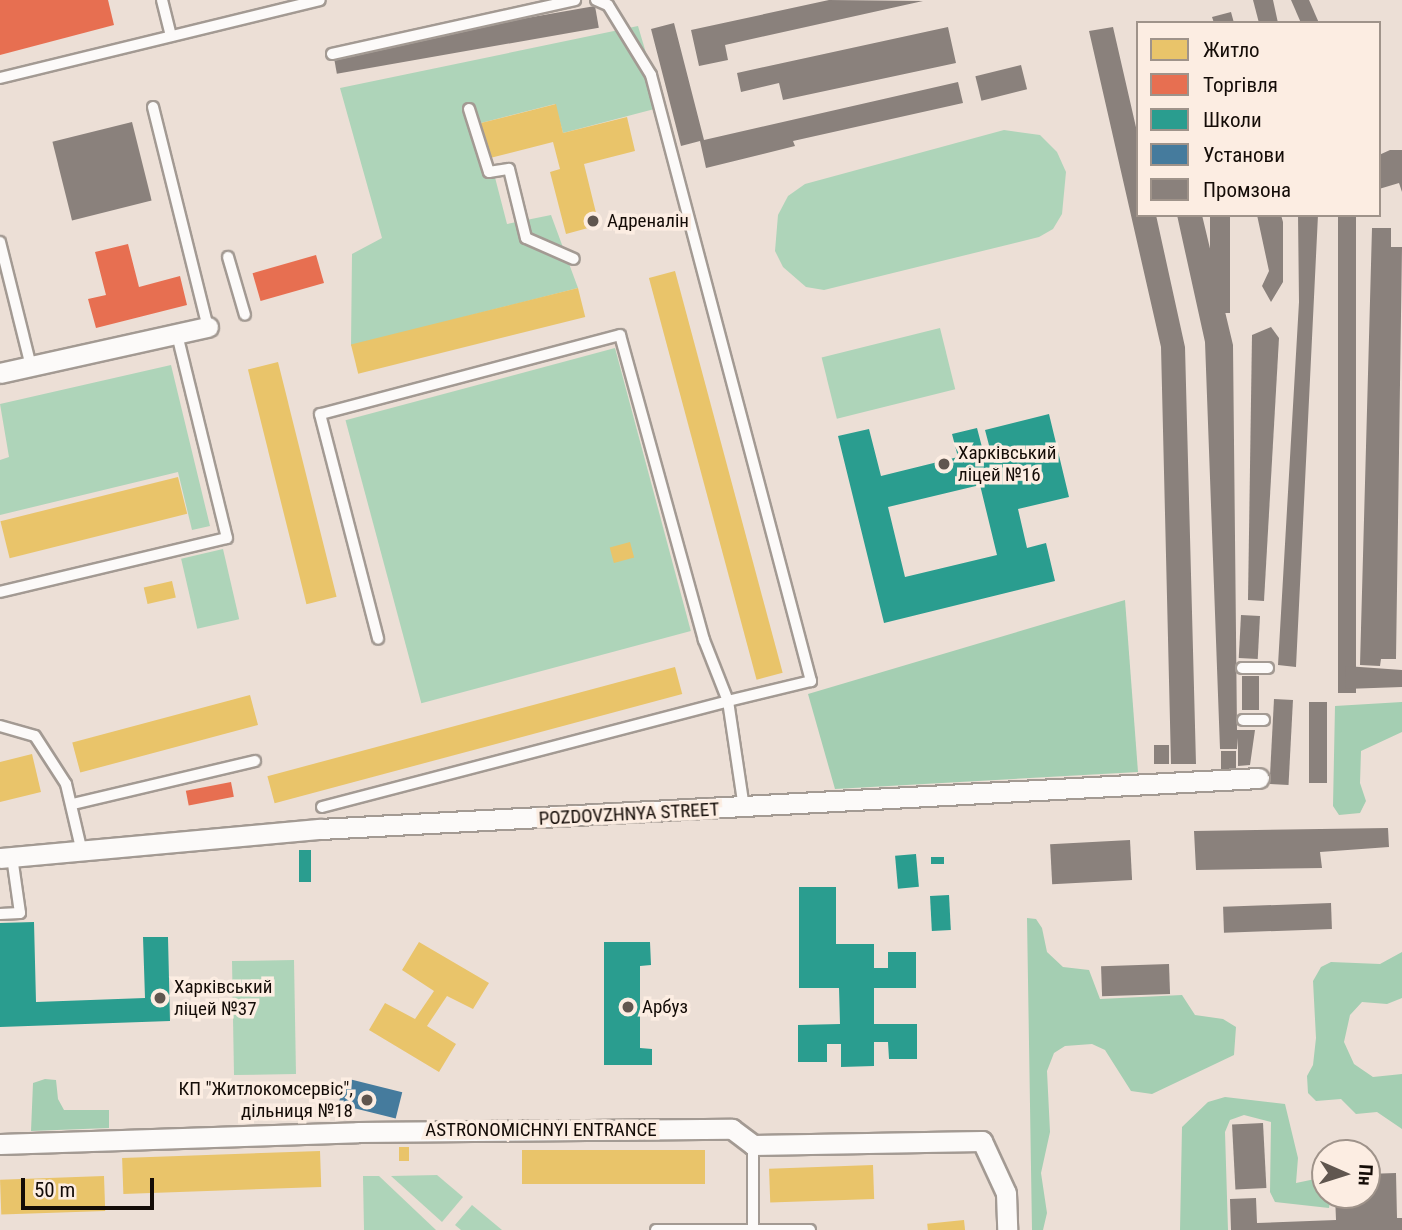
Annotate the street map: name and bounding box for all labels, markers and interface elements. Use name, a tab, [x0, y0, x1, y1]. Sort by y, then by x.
legend	[1136, 21, 1381, 217]
text: Житло	[1203, 38, 1260, 62]
text: Торгівля	[1203, 73, 1278, 97]
text: Школи	[1203, 108, 1262, 132]
text: Установи	[1203, 143, 1285, 167]
text: Промзона	[1203, 178, 1291, 202]
place label: Адреналін	[607, 210, 689, 232]
marker: Адреналін	[585, 213, 601, 229]
place label: Харківський ліцей №16	[958, 442, 1056, 486]
marker: Харківський ліцей №16	[936, 456, 952, 472]
street label: POZDOVZHNYA STREET	[538, 798, 720, 830]
place label: Харківський ліцей №37	[174, 976, 272, 1020]
marker: Харківський ліцей №37	[152, 990, 168, 1006]
place label: Арбуз	[642, 996, 688, 1018]
marker: Арбуз	[620, 999, 636, 1015]
place label: КП "Житлокомсервіс", дільниця №18	[179, 1078, 353, 1122]
marker: КП "Житлокомсервіс", дільниця №18	[359, 1092, 375, 1108]
street label: ASTRONOMICHNYI ENTRANCE	[425, 1119, 657, 1141]
north arrow	[1311, 1139, 1381, 1209]
scale bar	[24, 1164, 158, 1208]
text: Пн	[1353, 1164, 1378, 1186]
text: 50 m	[34, 1178, 75, 1202]

